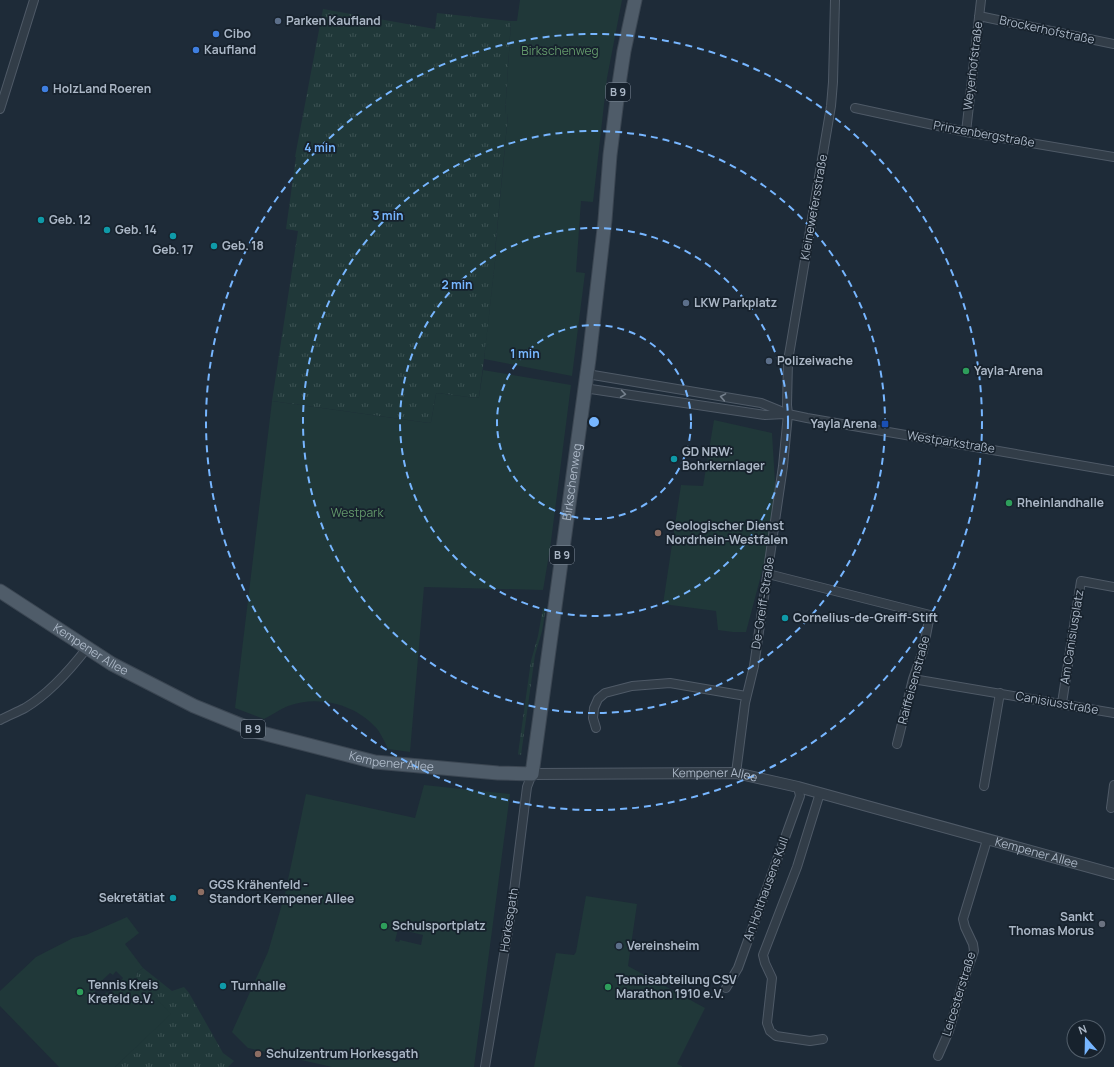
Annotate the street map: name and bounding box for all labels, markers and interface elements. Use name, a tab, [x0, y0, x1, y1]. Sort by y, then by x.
street label: Brockerhofstraße	[998, 11, 1096, 48]
place label: Parken Kaufland	[286, 12, 381, 29]
marker: Parken Kaufland	[273, 16, 283, 26]
street label: Weyerhofstraße	[959, 21, 986, 111]
place label: Cibo	[224, 25, 251, 42]
marker: Cibo	[211, 29, 221, 39]
place label: Kaufland	[204, 41, 256, 58]
park label: Birkschenweg	[521, 42, 599, 59]
marker: Kaufland	[191, 45, 201, 55]
place label: HolzLand Roeren	[53, 80, 151, 97]
road number: B 9	[606, 83, 630, 101]
marker: HolzLand Roeren	[40, 84, 50, 94]
street label: Prinzenbergstraße	[932, 116, 1036, 151]
text: 4 min	[304, 139, 336, 156]
street label: Kleinewefersstraße	[796, 153, 831, 261]
text: 3 min	[372, 207, 404, 224]
place label: Geb. 12	[49, 211, 91, 228]
marker: Geb. 12	[36, 215, 46, 225]
place label: Geb. 14	[115, 221, 157, 238]
marker: Geb. 14	[102, 225, 112, 235]
marker: Geb. 17	[168, 231, 178, 241]
place label: Geb. 18	[222, 237, 264, 254]
place label: Geb. 17	[153, 241, 193, 258]
marker: Geb. 18	[209, 241, 219, 251]
text: 2 min	[441, 276, 473, 293]
place label: LKW Parkplatz	[694, 294, 777, 311]
marker: LKW Parkplatz	[681, 298, 691, 308]
text: 1 min	[510, 345, 540, 362]
place label: Polizeiwache	[777, 352, 853, 369]
marker: Polizeiwache	[764, 356, 774, 366]
place label: Yayla-Arena	[974, 362, 1043, 379]
marker: Yayla-Arena	[961, 366, 971, 376]
one-way arrow	[620, 389, 626, 398]
one-way arrow	[720, 393, 726, 401]
centre of rings	[587, 415, 601, 429]
place label: Yayla Arena	[811, 415, 877, 432]
marker: Yayla Arena	[880, 419, 890, 429]
street label: Westparkstraße	[906, 426, 996, 457]
street label: Birkschenweg	[558, 442, 585, 521]
place label: GD NRW: Bohrkernlager	[682, 443, 765, 474]
marker: GD NRW: Bohrkernlager	[669, 454, 679, 464]
place label: Rheinlandhalle	[1017, 494, 1104, 511]
marker: Rheinlandhalle	[1004, 498, 1014, 508]
park label: Westpark	[331, 504, 384, 521]
place label: Geologischer Dienst Nordrhein-Westfalen	[666, 517, 788, 548]
marker: Geologischer Dienst Nordrhein-Westfalen	[653, 528, 663, 538]
road number: B 9	[550, 546, 574, 564]
street label: De-Greiff-Straße	[747, 556, 778, 650]
street label: Am Canisiusplatz	[1056, 588, 1087, 685]
place label: Cornelius-de-Greiff-Stift	[793, 609, 938, 626]
marker: Cornelius-de-Greiff-Stift	[780, 613, 790, 623]
street label: Kempener Allee	[50, 619, 131, 679]
street label: Raiffeisenstraße	[894, 634, 933, 726]
street label: Canisiusstraße	[1014, 687, 1100, 718]
road number: B 9	[241, 720, 265, 738]
street label: Kempener Allee	[347, 747, 435, 775]
street label: Kempener Allee	[672, 764, 759, 786]
street label: Kempener Allee	[993, 833, 1080, 872]
street label: An Holthausens Kull	[739, 835, 792, 943]
place label: GGS Krähenfeld - Standort Kempener Allee	[209, 876, 354, 907]
marker: GGS Krähenfeld - Standort Kempener Allee	[196, 887, 206, 897]
street label: Horkesgath	[495, 887, 522, 953]
place label: Sekretätiat	[99, 889, 165, 906]
marker: Sekretätiat	[168, 893, 178, 903]
place label: Sankt Thomas Morus	[1009, 908, 1094, 939]
place label: Schulsportplatz	[392, 917, 486, 934]
marker: Sankt Thomas Morus	[1097, 919, 1107, 929]
marker: Schulsportplatz	[379, 921, 389, 931]
place label: Vereinsheim	[627, 937, 700, 954]
marker: Vereinsheim	[614, 941, 624, 951]
street label: Leicesterstraße	[938, 950, 979, 1038]
place label: Tennisabteilung CSV Marathon 1910 e.V.	[616, 971, 737, 1002]
place label: Tennis Kreis Krefeld e.V.	[88, 976, 159, 1007]
place label: Turnhalle	[231, 977, 286, 994]
marker: Turnhalle	[218, 981, 228, 991]
marker: Tennisabteilung CSV Marathon 1910 e.V.	[603, 982, 613, 992]
marker: Tennis Kreis Krefeld e.V.	[75, 987, 85, 997]
north arrow	[1066, 1019, 1106, 1059]
text: N	[1076, 1021, 1089, 1038]
place label: Schulzentrum Horkesgath	[266, 1045, 418, 1062]
marker: Schulzentrum Horkesgath	[253, 1049, 263, 1059]

